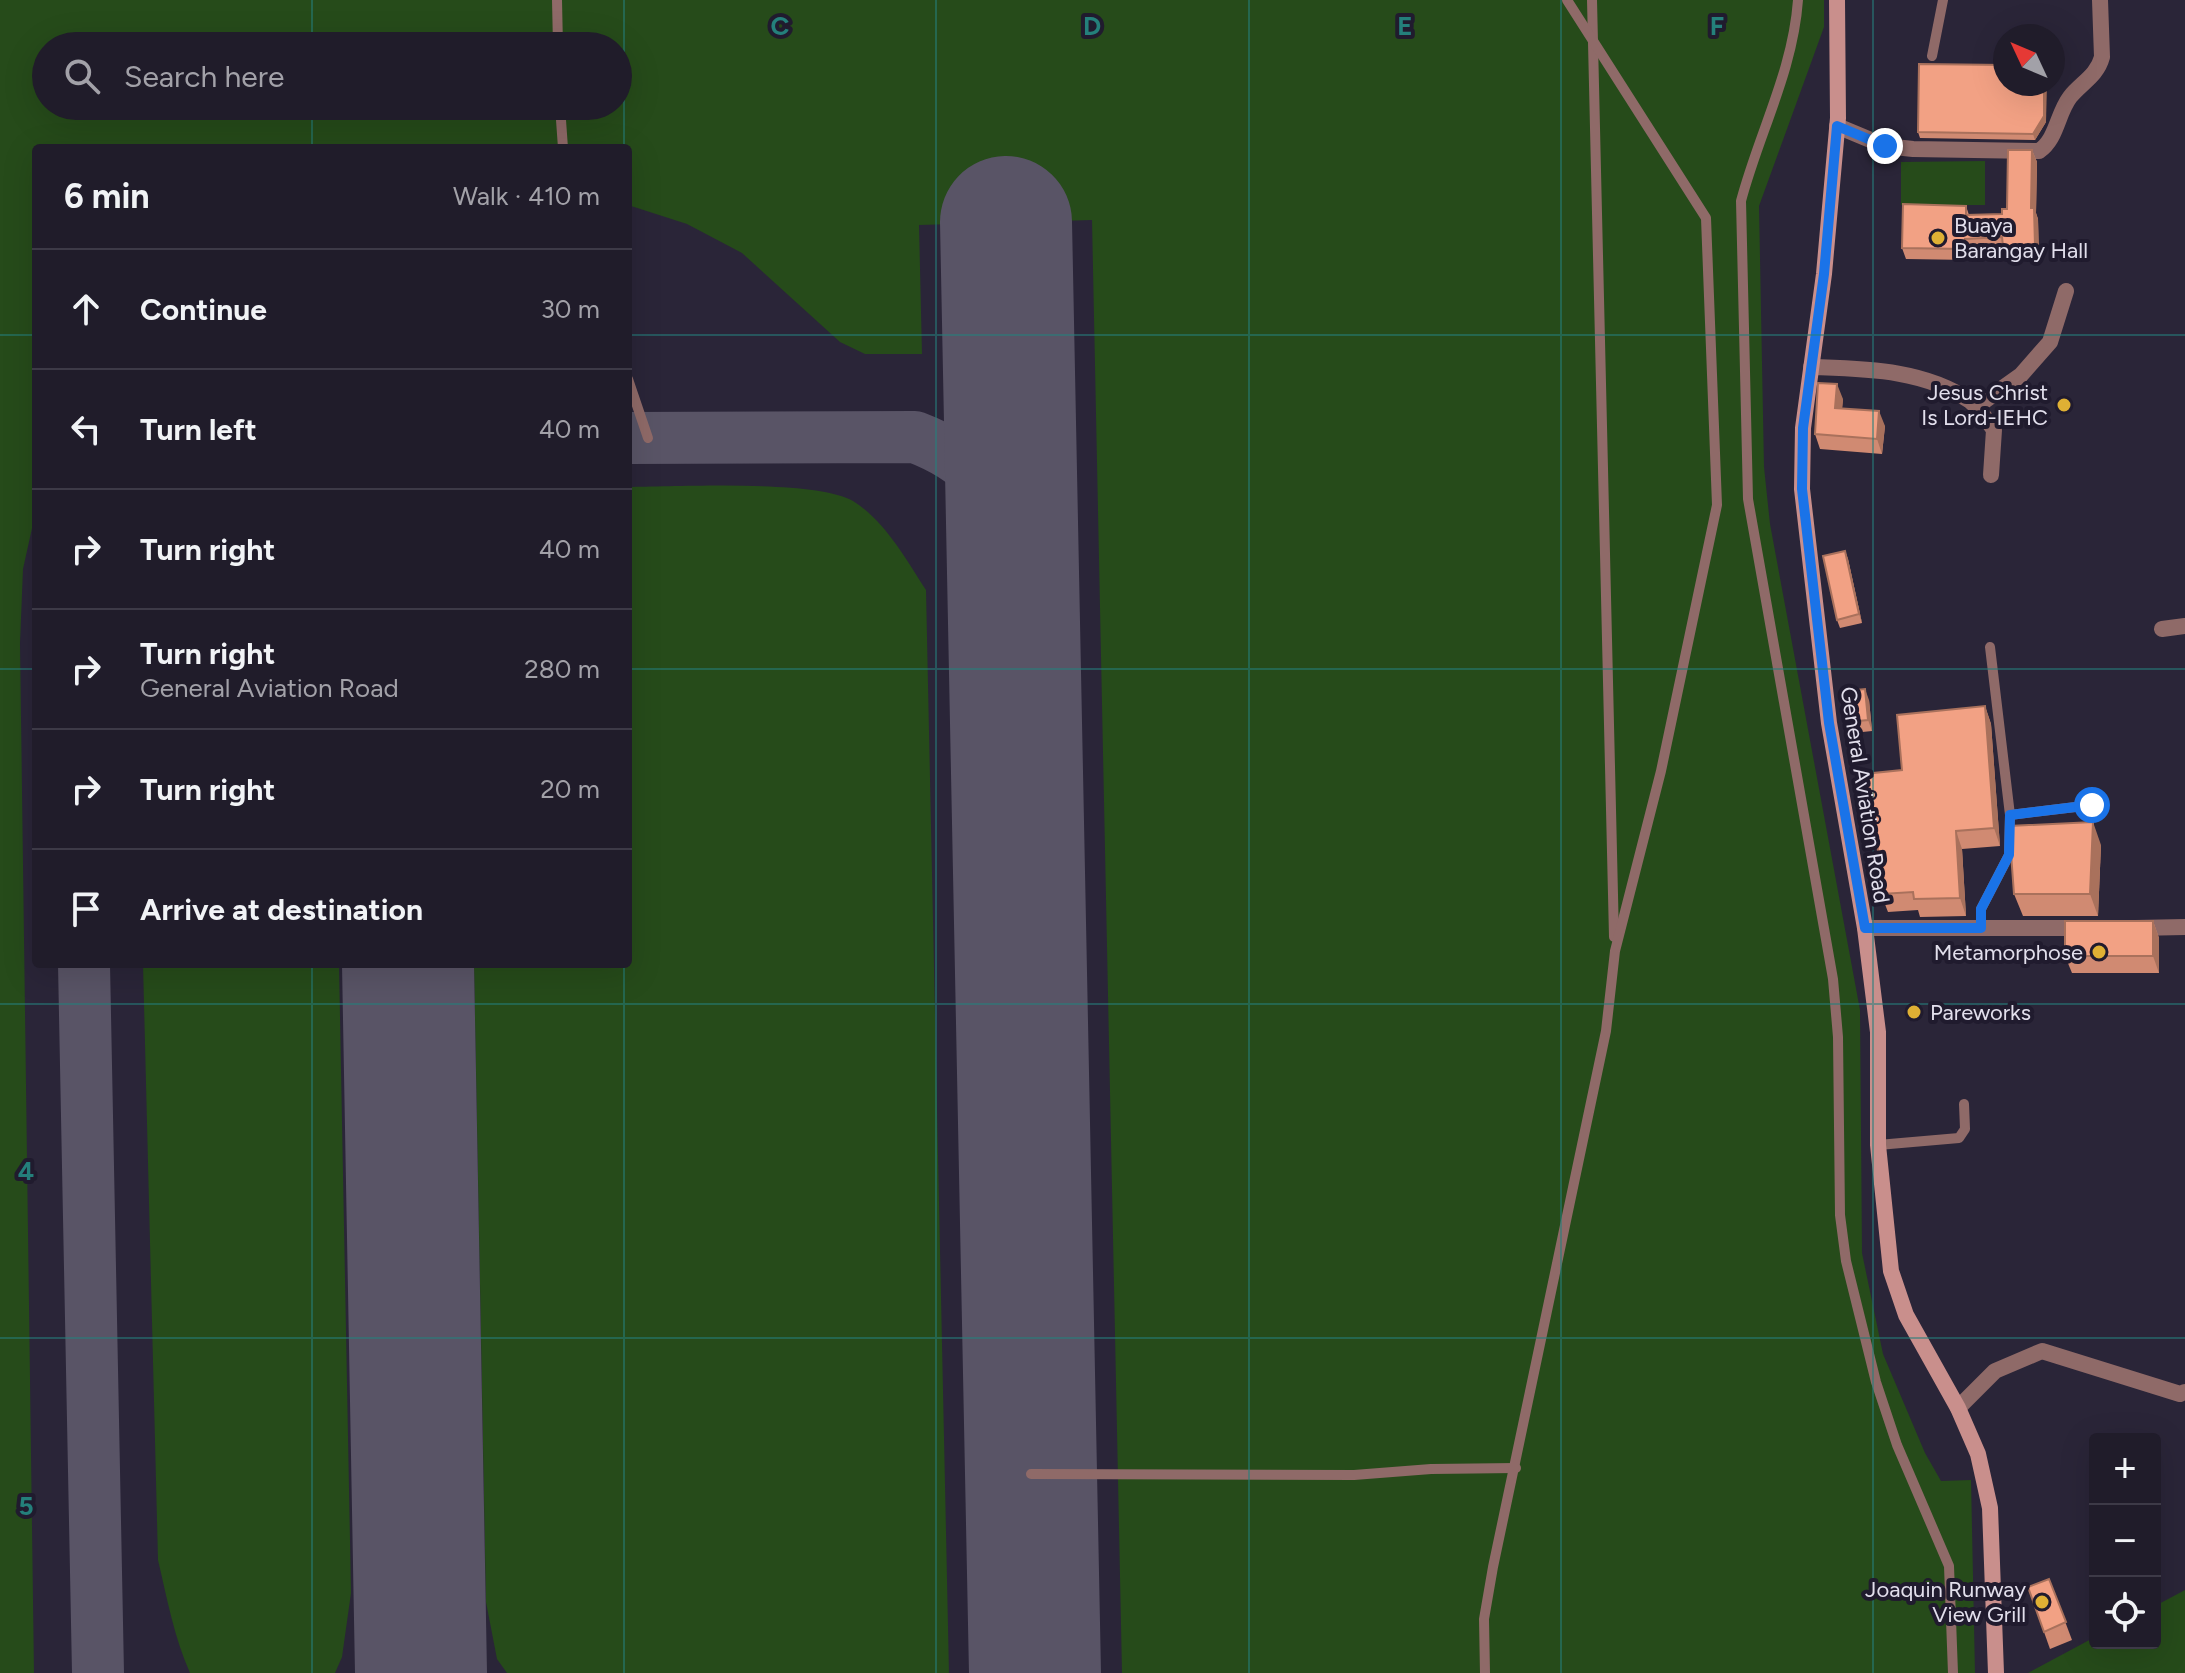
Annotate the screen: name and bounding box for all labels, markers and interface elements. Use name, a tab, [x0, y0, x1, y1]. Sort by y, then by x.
text: C	[771, 10, 790, 42]
text: D	[1083, 10, 1101, 42]
text: E	[1397, 10, 1413, 42]
text: F	[1710, 10, 1724, 42]
north arrow	[1993, 24, 2065, 96]
search box	[32, 32, 632, 120]
icon: search	[60, 54, 104, 98]
text: Search here	[124, 58, 284, 95]
route end	[1867, 128, 1903, 164]
text: 6 min	[64, 176, 150, 217]
text: Walk · 410 m	[453, 180, 600, 212]
place label: Buaya Barangay Hall	[1954, 212, 2088, 264]
marker: Buaya Barangay Hall	[1929, 229, 1947, 247]
icon: ahead	[64, 287, 108, 331]
text: Continue	[140, 291, 267, 328]
text: 30 m	[541, 293, 600, 325]
place label: Jesus Christ Is Lord-IEHC	[1921, 379, 2048, 431]
marker: Jesus Christ Is Lord-IEHC	[2055, 396, 2073, 414]
icon: left	[64, 407, 108, 451]
text: Turn left	[140, 411, 257, 448]
text: 40 m	[539, 413, 600, 445]
icon: right	[64, 527, 108, 571]
text: Turn right	[140, 531, 275, 568]
text: 40 m	[539, 533, 600, 565]
text: Turn right	[140, 635, 275, 672]
icon: right	[64, 647, 108, 691]
text: 280 m	[524, 653, 600, 685]
text: General Aviation Road	[140, 672, 399, 704]
street label: General Aviation Road	[1835, 685, 1895, 905]
icon: right	[64, 767, 108, 811]
text: Turn right	[140, 771, 275, 808]
text: 20 m	[540, 773, 600, 805]
route start	[2074, 787, 2110, 823]
icon: arrive	[64, 887, 108, 931]
text: Arrive at destination	[140, 891, 423, 928]
place label: Metamorphose	[1934, 939, 2083, 966]
marker: Metamorphose	[2090, 943, 2108, 961]
place label: Pareworks	[1930, 999, 2031, 1026]
marker: Pareworks	[1905, 1003, 1923, 1021]
text: 4	[18, 1155, 34, 1187]
map controls	[2089, 1433, 2161, 1649]
button: +	[2089, 1433, 2161, 1505]
text: 5	[18, 1490, 34, 1522]
button: −	[2089, 1505, 2161, 1577]
place label: Joaquin Runway View Grill	[1865, 1576, 2026, 1628]
button: locate	[2089, 1577, 2161, 1649]
marker: Joaquin Runway View Grill	[2033, 1593, 2051, 1611]

